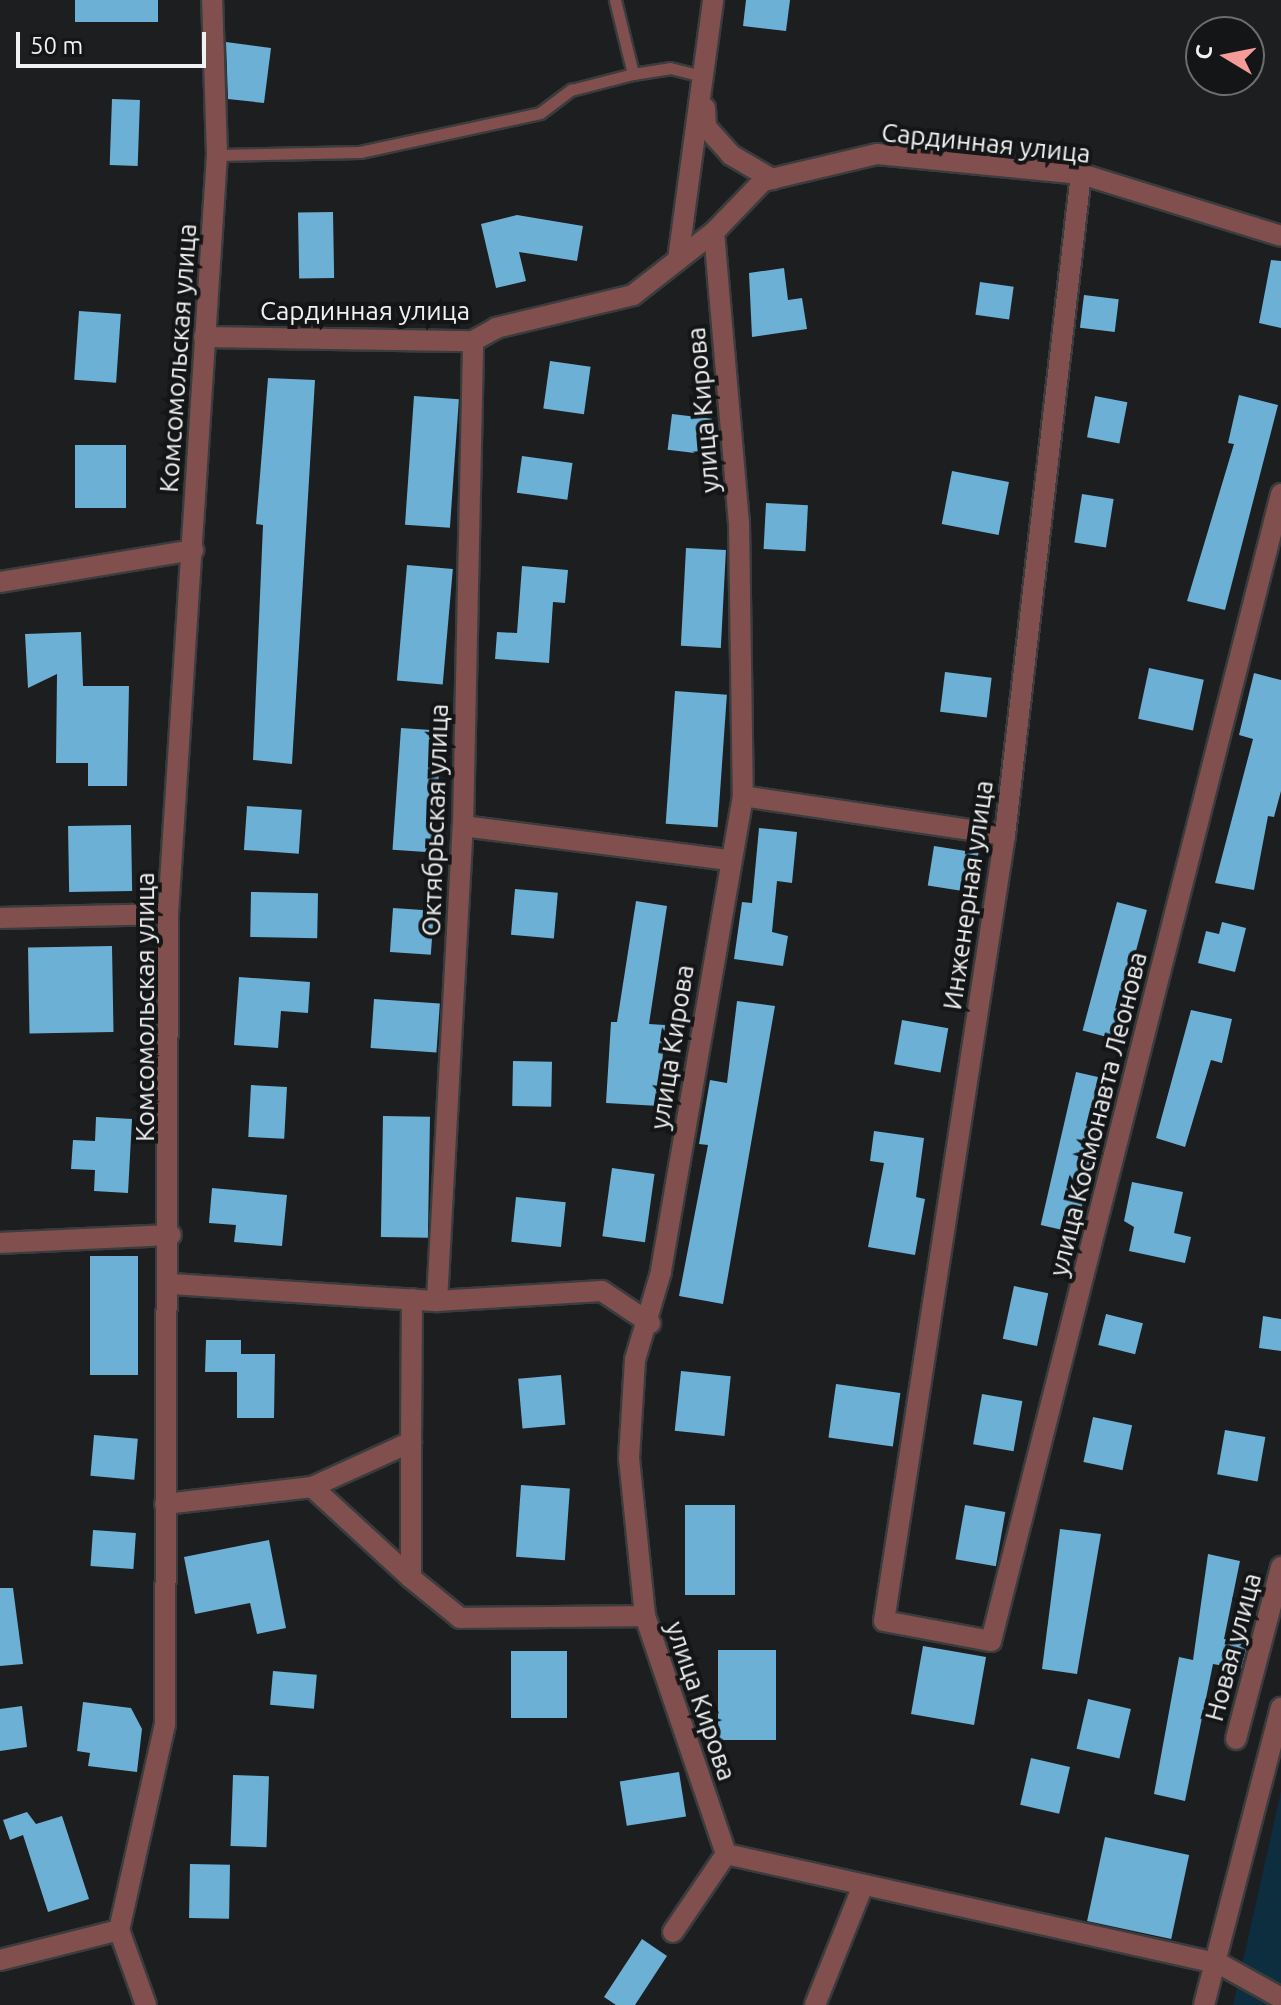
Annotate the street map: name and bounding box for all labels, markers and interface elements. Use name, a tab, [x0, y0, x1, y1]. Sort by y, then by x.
scale bar	[20, 16, 210, 66]
north arrow	[1185, 16, 1265, 96]
text: 50 m	[30, 32, 83, 59]
text: С	[1189, 43, 1216, 61]
street label: Сардинная улица	[880, 117, 1092, 169]
street label: Комсомольская улица	[153, 222, 203, 494]
street label: Сардинная улица	[260, 295, 470, 327]
street label: улица Кирова	[680, 326, 726, 494]
street label: Октябрьская улица	[415, 703, 455, 937]
street label: Инженерная улица	[936, 778, 1000, 1012]
street label: Комсомольская улица	[129, 872, 161, 1142]
street label: улица Космонавта Леонова	[1043, 948, 1153, 1280]
street label: улица Кирова	[644, 962, 700, 1132]
street label: Новая улица	[1198, 1569, 1268, 1725]
street label: улица Кирова	[659, 1617, 743, 1785]

